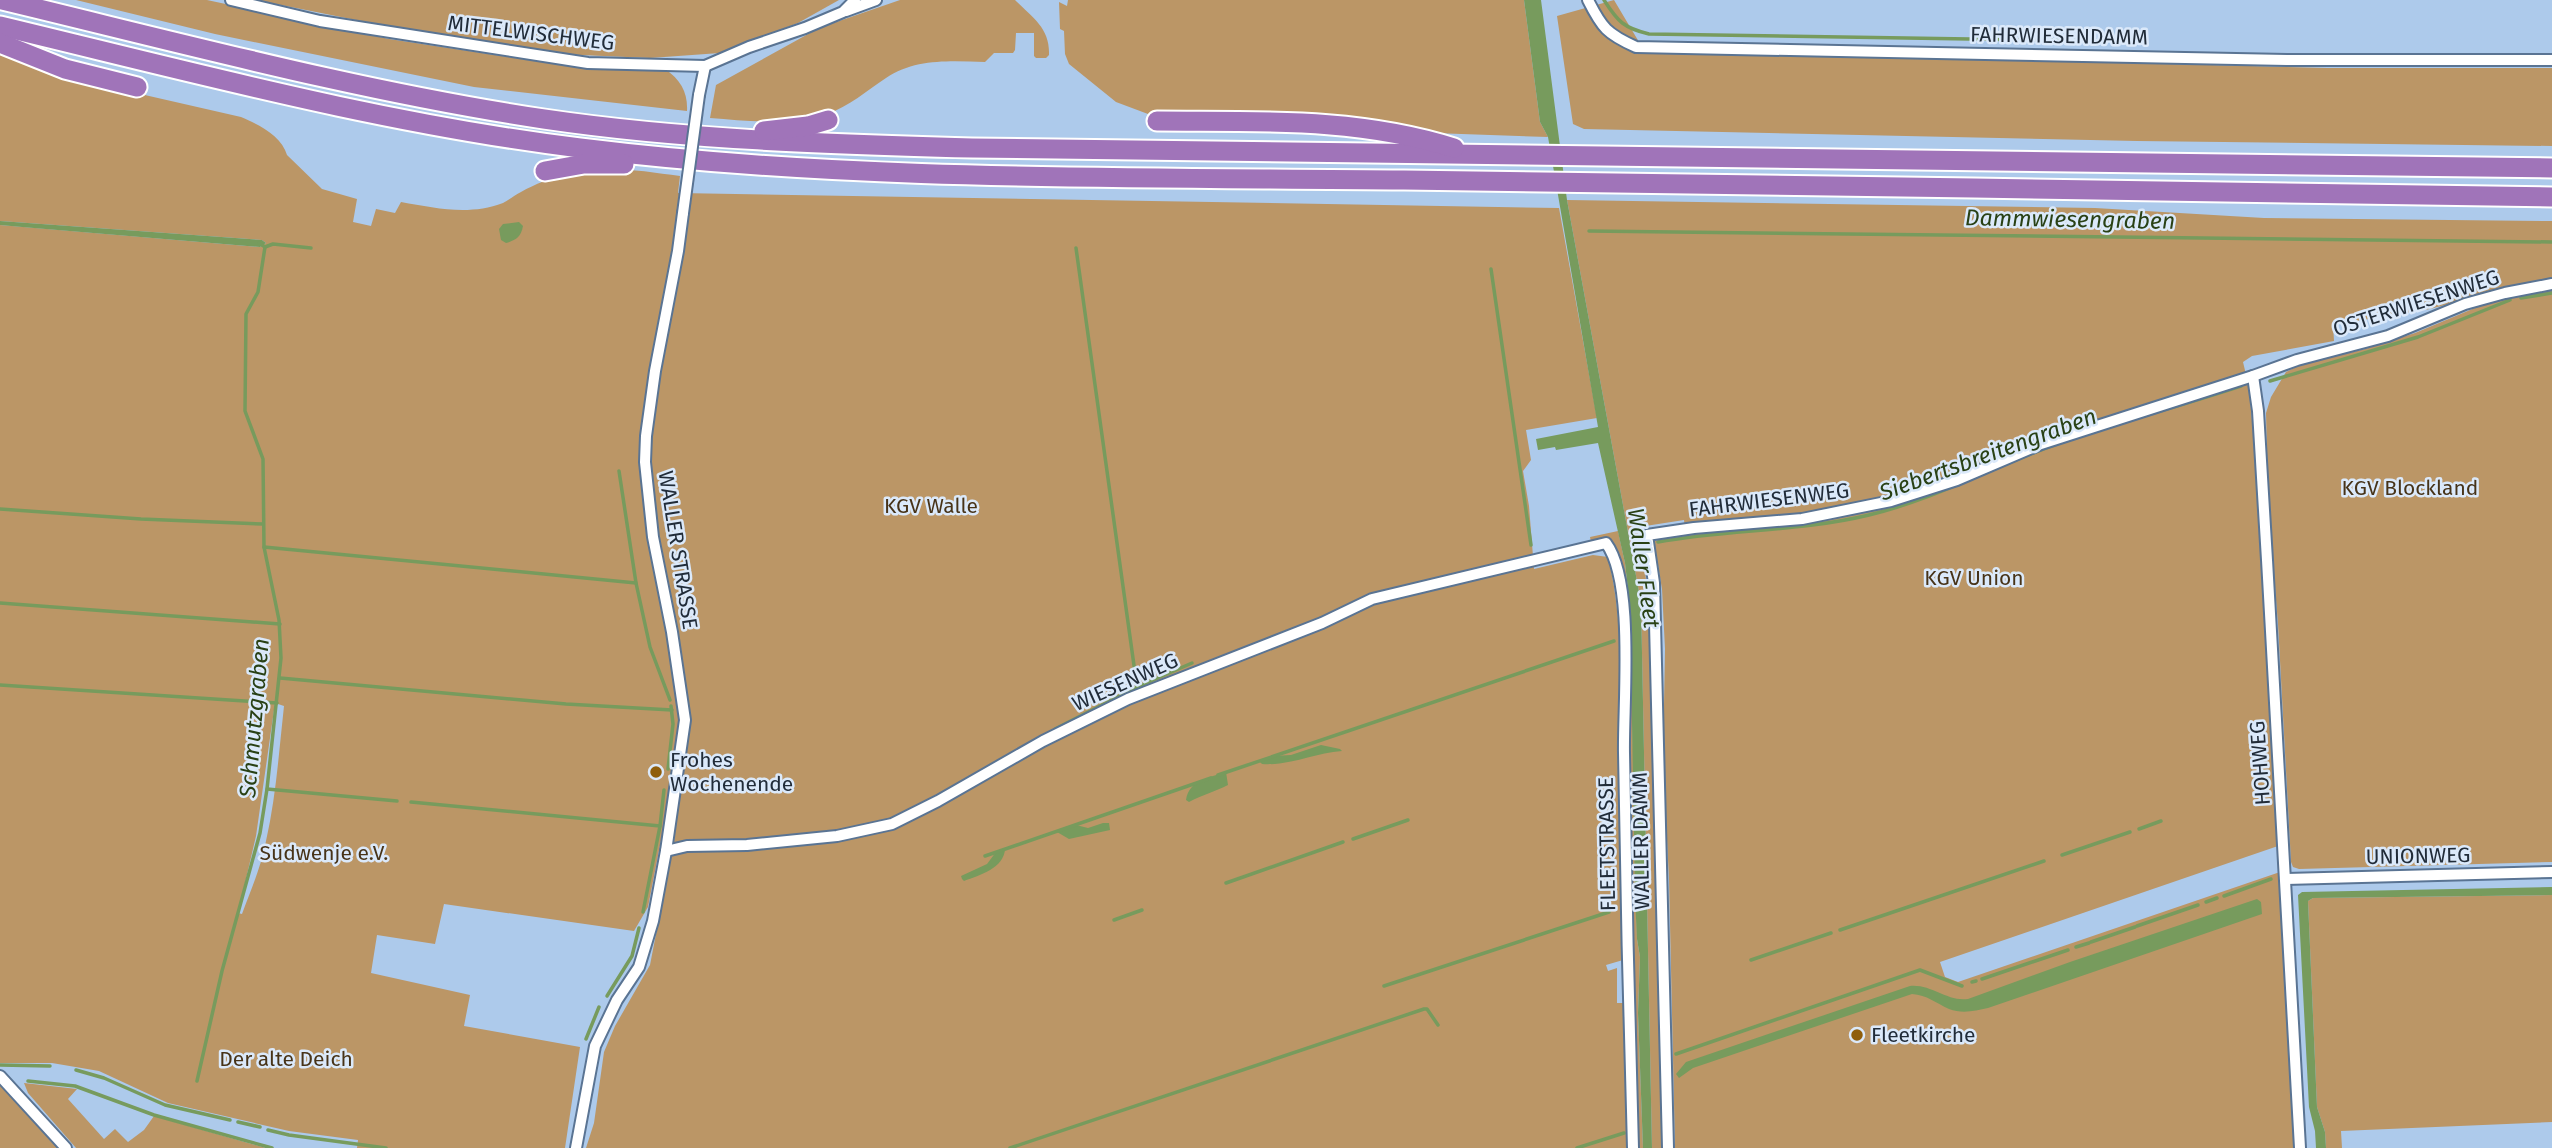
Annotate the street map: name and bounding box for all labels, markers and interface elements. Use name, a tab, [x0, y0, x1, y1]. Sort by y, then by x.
street label: MITTELWISCHWEG	[446, 10, 616, 56]
street label: FAHRWIESENDAMM	[1970, 21, 2148, 51]
water label: Dammwiesengraben	[1965, 203, 2175, 235]
street label: OSTERWIESENWEG	[2329, 264, 2503, 342]
water label: Siebertsbreitengraben	[1875, 402, 2100, 507]
street label: WALLER STRASSE	[653, 469, 703, 631]
park label: KGV Blockland	[2342, 475, 2478, 501]
street label: FAHRWIESENWEG	[1687, 477, 1851, 523]
park label: KGV Walle	[884, 493, 978, 519]
water label: Waller Fleet	[1622, 506, 1666, 631]
park label: KGV Union	[1924, 565, 2024, 591]
water label: Schmutzgraben	[233, 637, 275, 800]
street label: WIESENWEG	[1068, 647, 1182, 717]
street label: HOHWEG	[2244, 720, 2276, 806]
place label: Frohes Wochenende	[670, 747, 793, 797]
marker: Frohes Wochenende	[648, 764, 664, 780]
street label: WALLER DAMM	[1627, 772, 1655, 910]
street label: FLEETSTRASSE	[1593, 777, 1621, 911]
park label: Südwenje e.V.	[260, 840, 388, 866]
street label: UNIONWEG	[2365, 842, 2471, 870]
place label: Fleetkirche	[1871, 1022, 1976, 1048]
marker: Fleetkirche	[1849, 1027, 1865, 1043]
park label: Der alte Deich	[219, 1046, 353, 1072]

